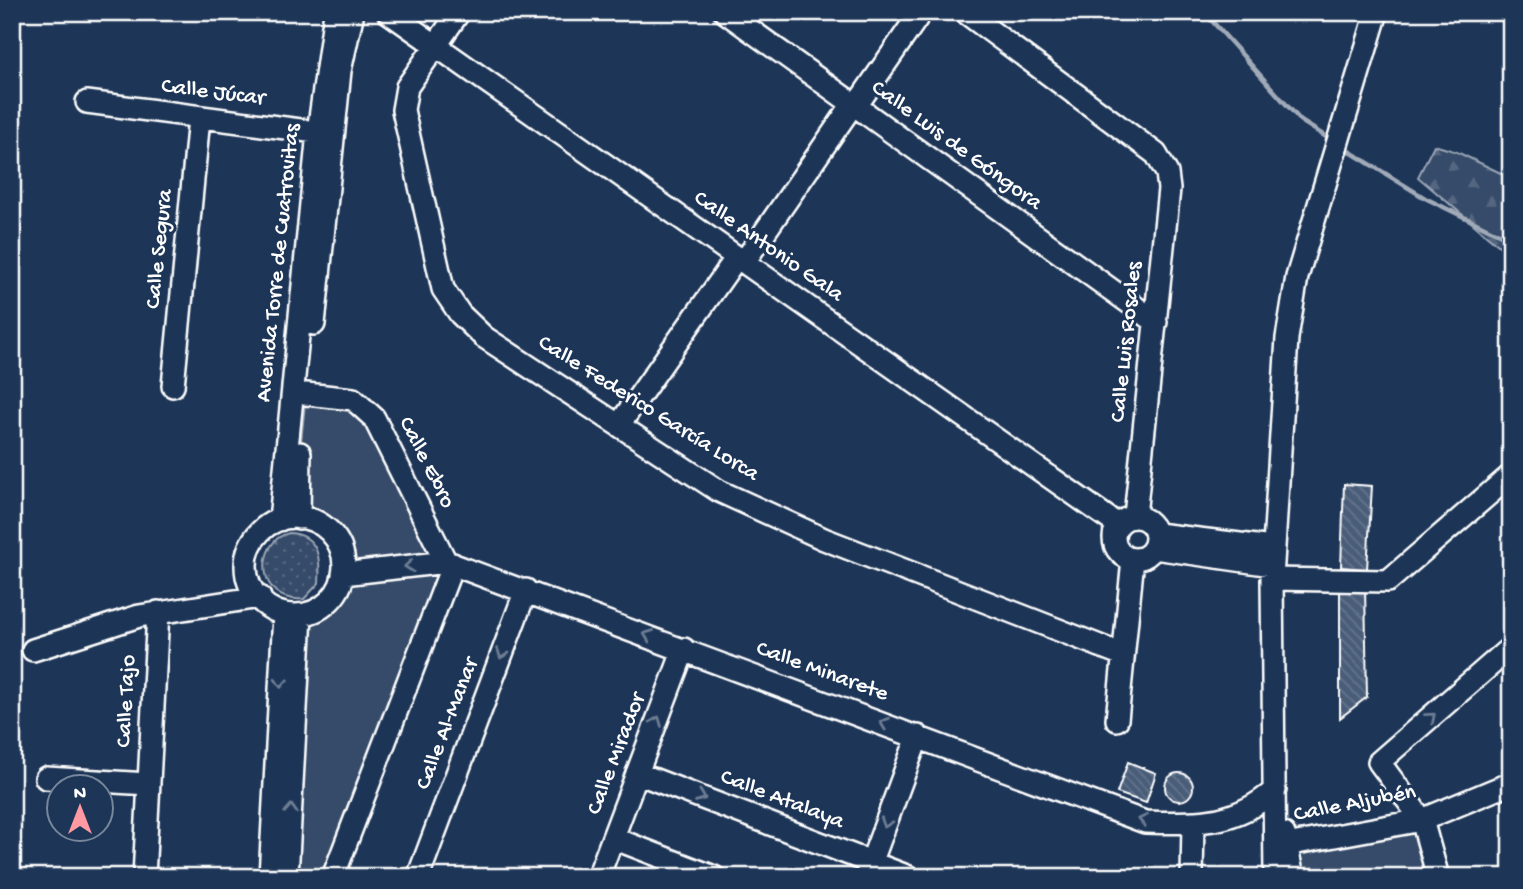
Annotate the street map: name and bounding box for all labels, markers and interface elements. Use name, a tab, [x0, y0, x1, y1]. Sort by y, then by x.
street label: Calle Júcar	[160, 73, 268, 113]
street label: Calle Luis de Góngora	[865, 75, 1048, 218]
street label: Avenida Torre de Cuatrovitas	[251, 122, 307, 403]
street label: Calle Antonio Gala	[688, 185, 849, 309]
street label: Calle Segura	[140, 187, 180, 310]
street label: Calle Luis Rosales	[1105, 260, 1149, 424]
street label: Calle Federico García Lorca	[532, 330, 765, 489]
street label: Calle Ebro	[391, 413, 461, 513]
one-way arrow	[403, 559, 415, 574]
one-way arrow	[642, 630, 654, 644]
street label: Calle Minarete	[752, 636, 893, 709]
one-way arrow	[497, 647, 511, 659]
street label: Calle Al-Manar	[410, 653, 486, 794]
street label: Calle Tajo	[111, 654, 143, 748]
one-way arrow	[273, 677, 288, 688]
street label: Calle Mirador	[581, 688, 653, 819]
one-way arrow	[1423, 713, 1436, 725]
one-way arrow	[649, 716, 663, 728]
one-way arrow	[878, 718, 890, 732]
street label: Calle Atalaya	[716, 764, 849, 836]
north arrow	[46, 774, 116, 844]
street label: Calle Aljubén	[1292, 779, 1418, 829]
text: N	[74, 783, 86, 806]
one-way arrow	[695, 789, 707, 803]
one-way arrow	[283, 803, 298, 814]
one-way arrow	[1137, 813, 1149, 828]
one-way arrow	[880, 816, 894, 828]

